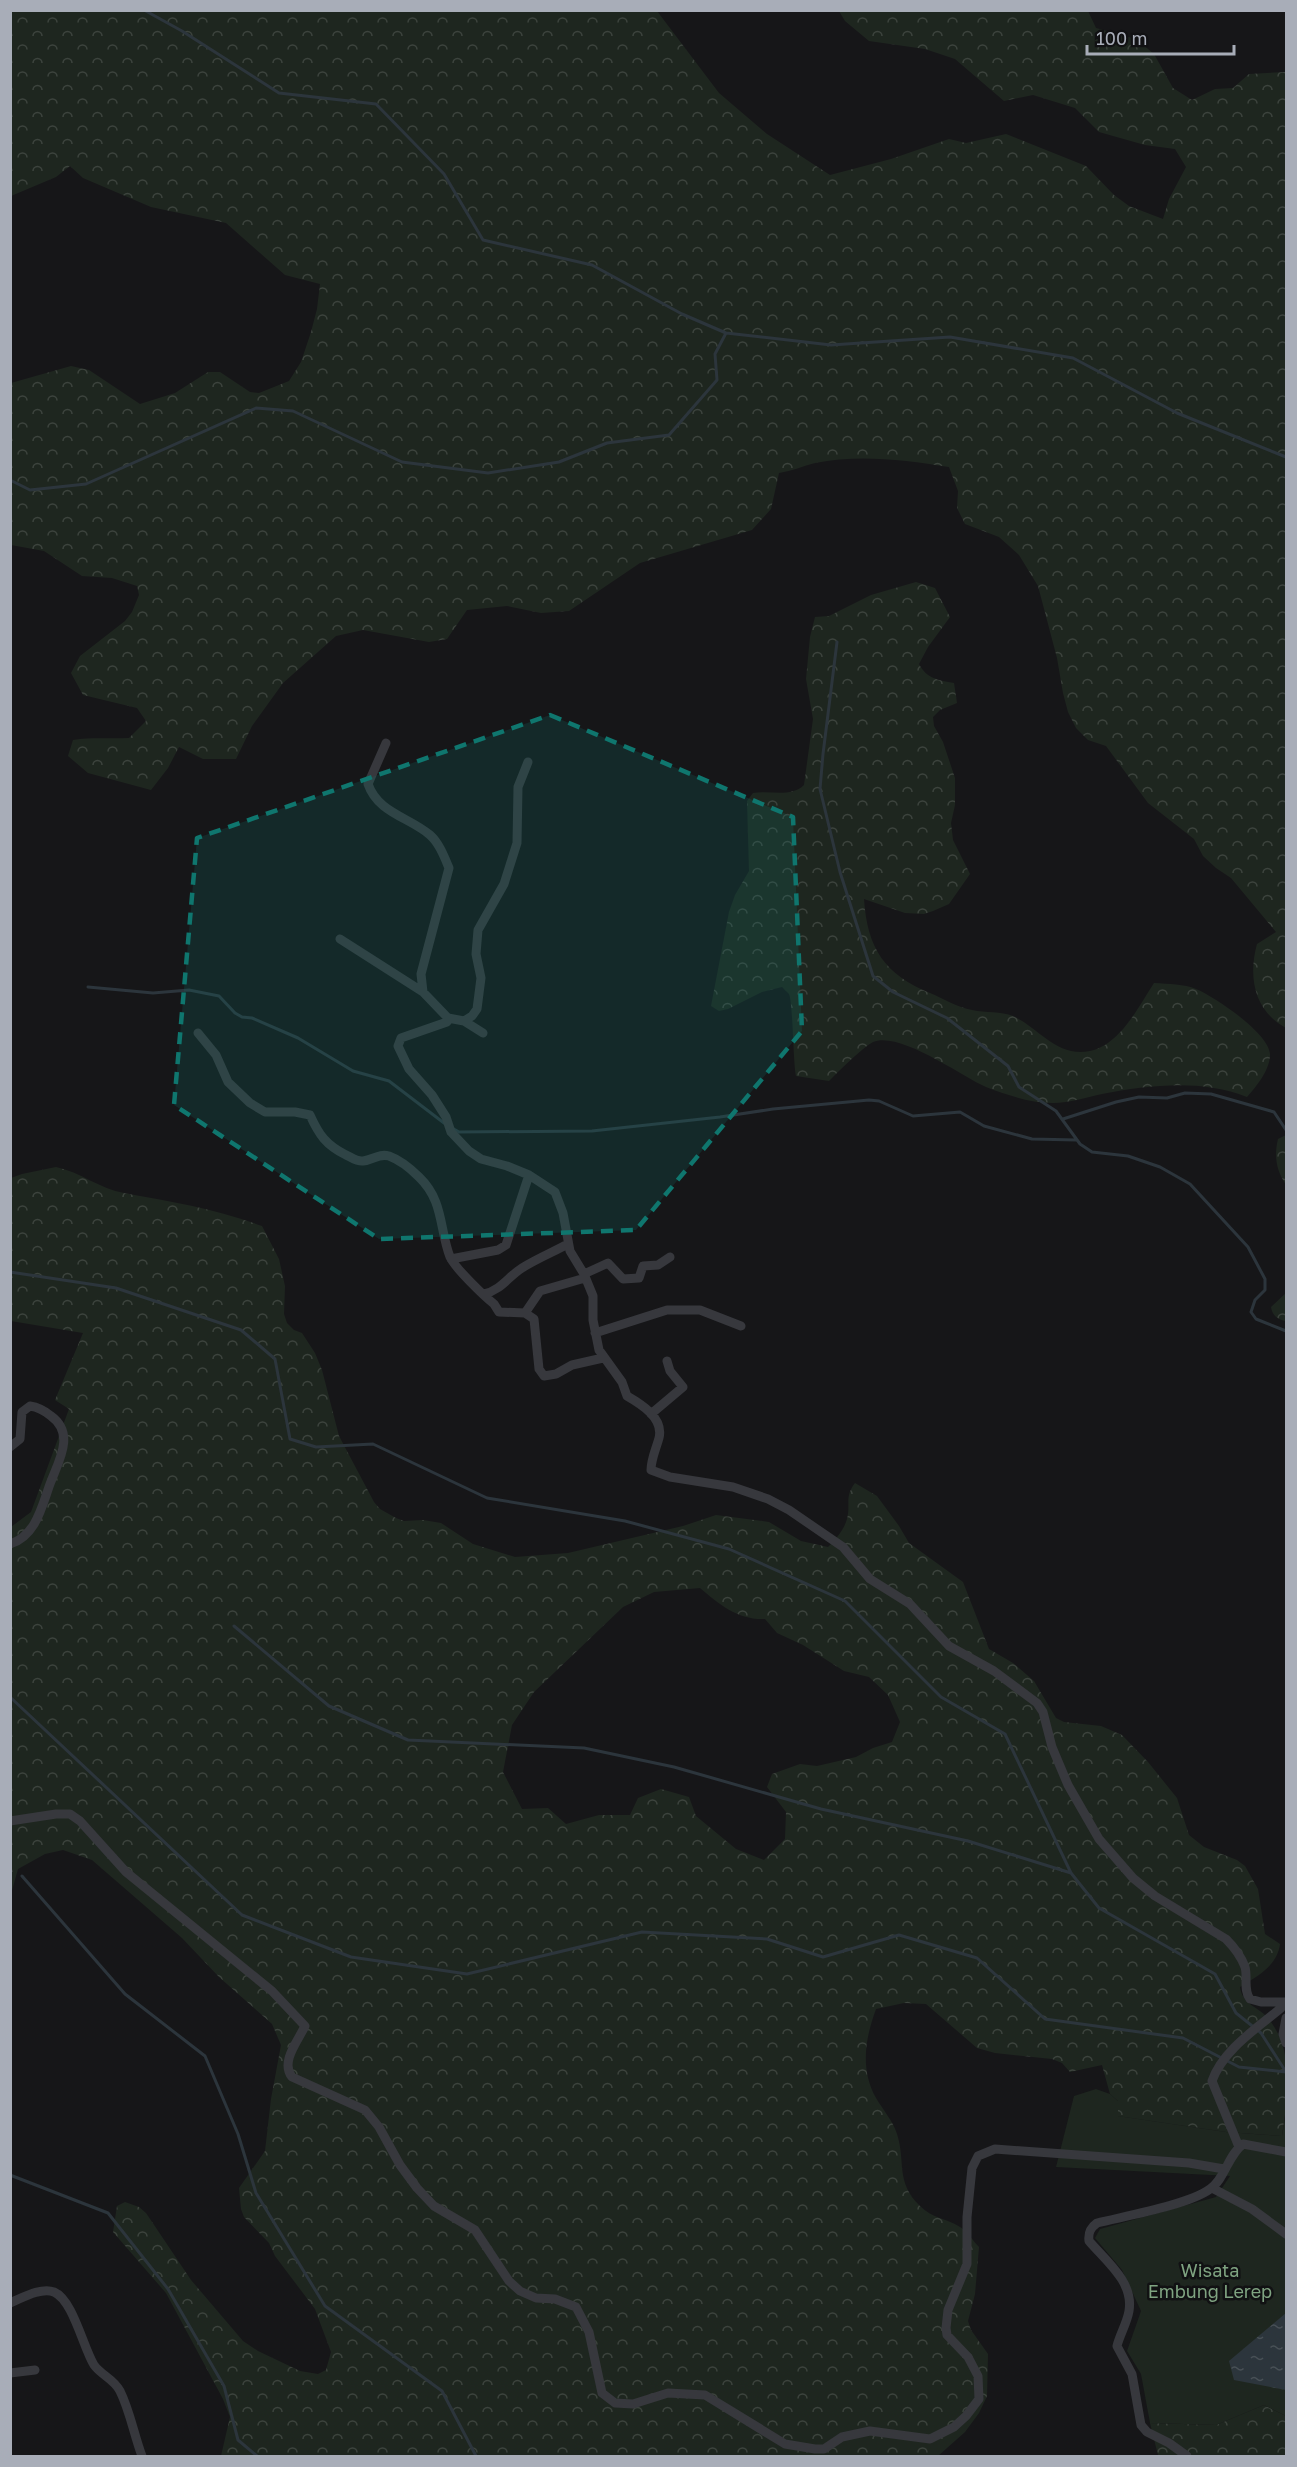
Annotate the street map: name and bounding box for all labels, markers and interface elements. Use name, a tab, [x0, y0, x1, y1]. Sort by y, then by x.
scale bar	[1087, 18, 1234, 56]
text: 100 m	[1096, 27, 1147, 49]
park label: Wisata Embung Lerep	[1148, 2259, 1272, 2302]

